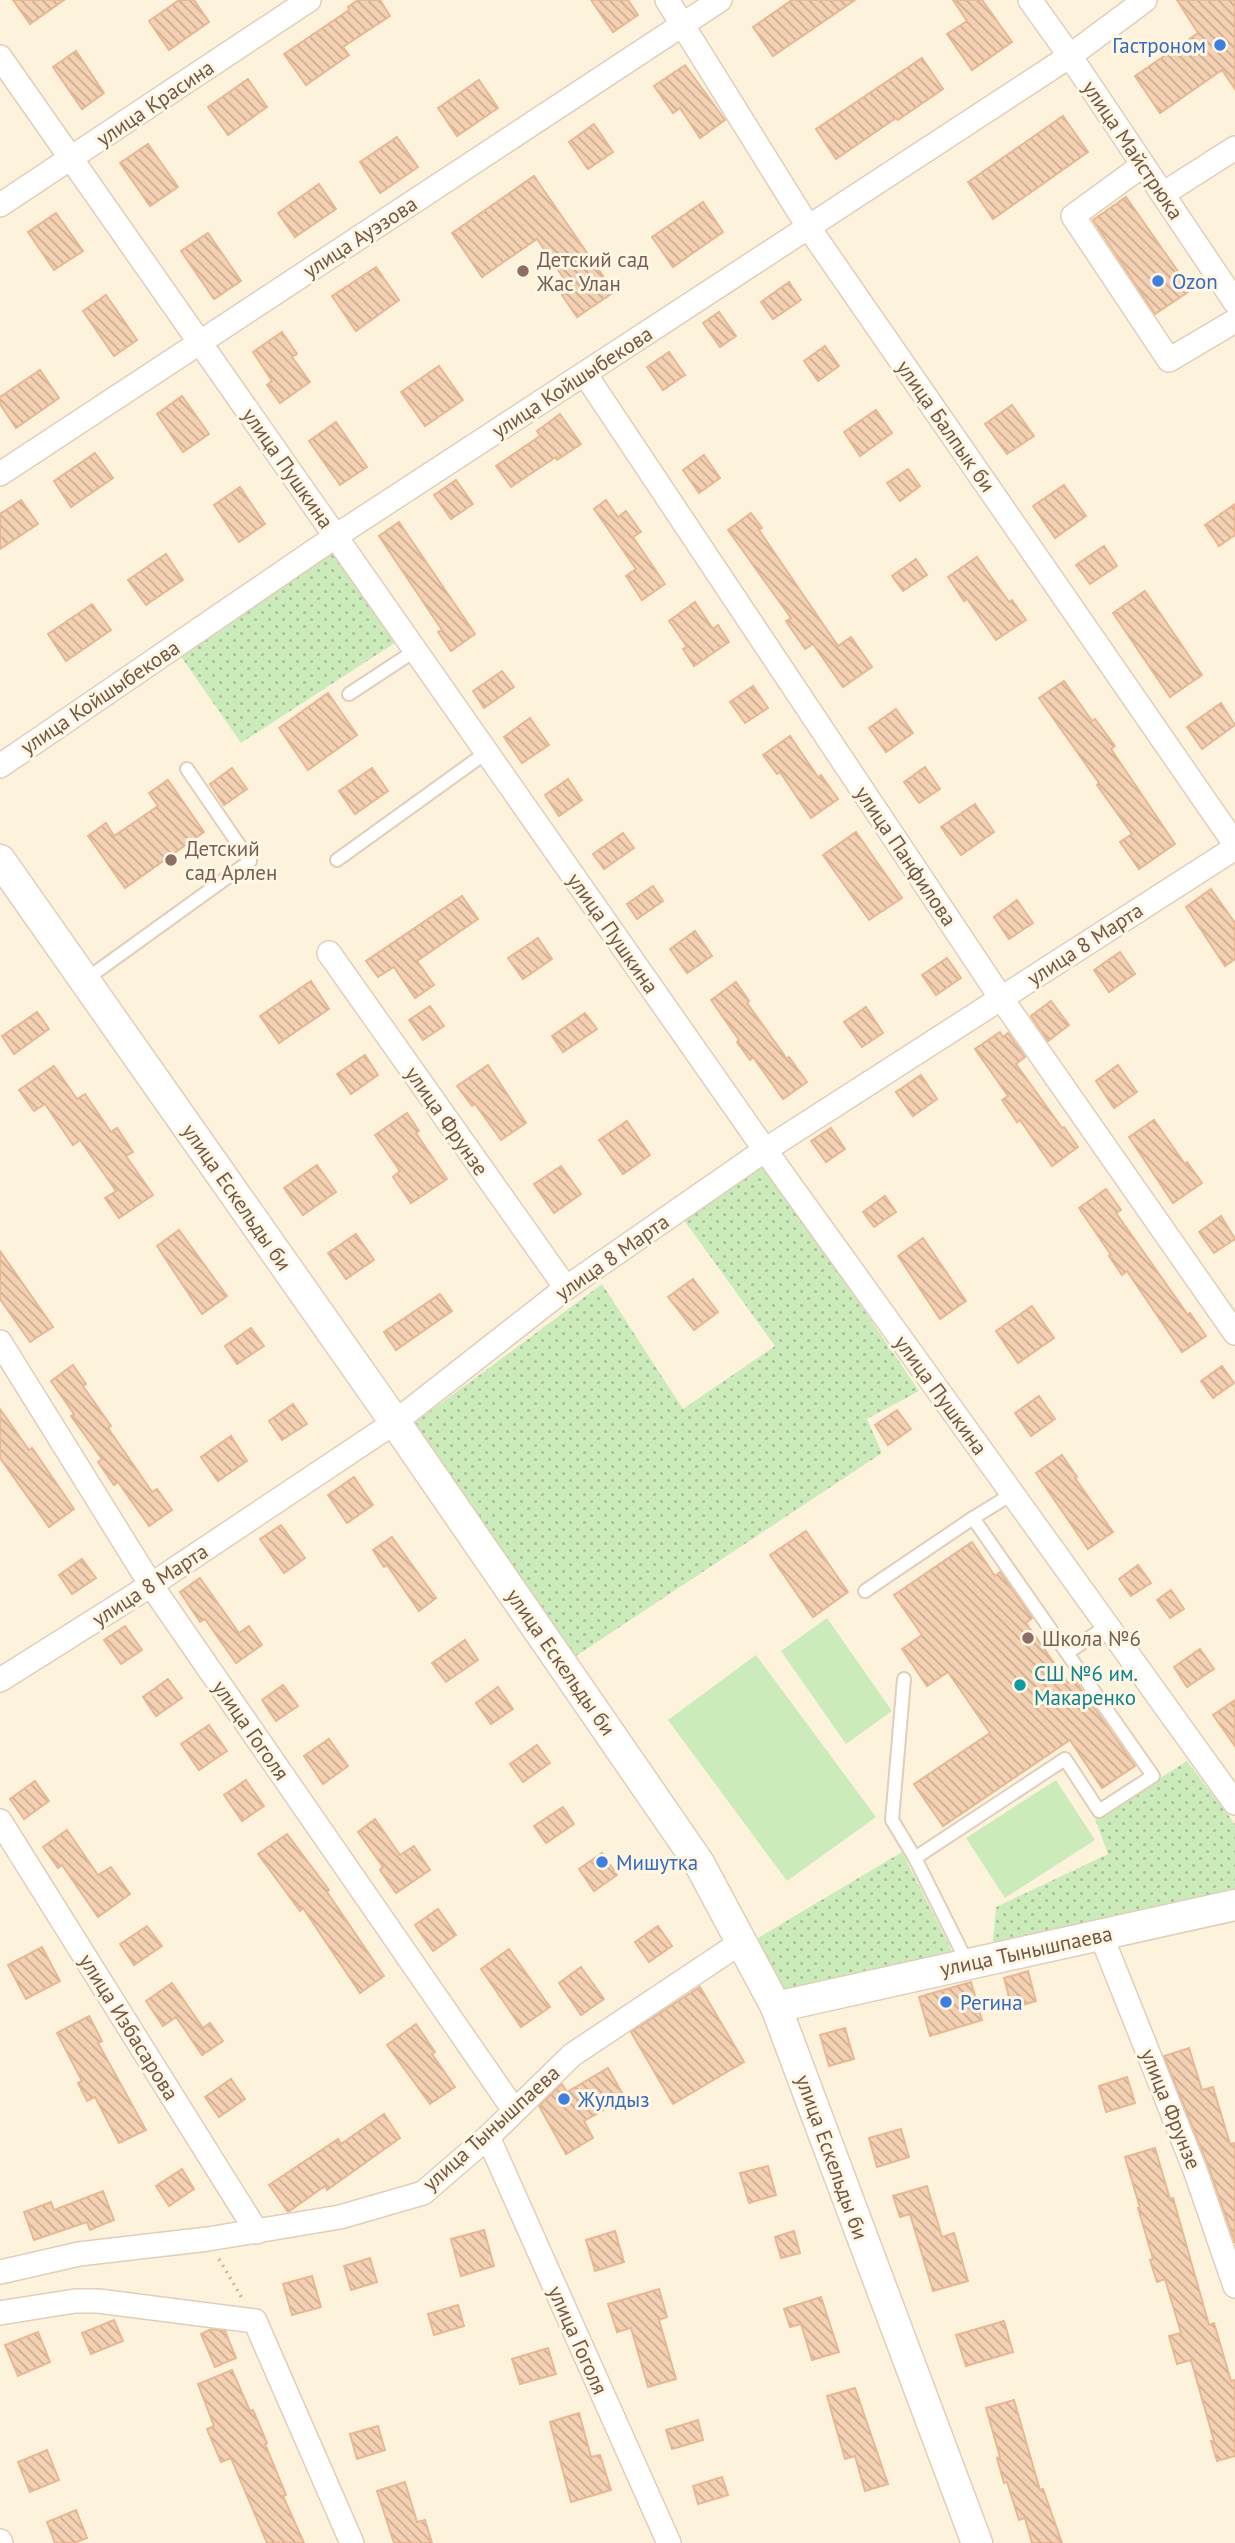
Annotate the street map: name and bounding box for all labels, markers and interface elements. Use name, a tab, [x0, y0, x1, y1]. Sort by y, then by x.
place label: Гастроном	[1112, 32, 1206, 59]
marker: Гастроном	[1212, 37, 1228, 53]
street label: улица Красина	[91, 54, 219, 152]
street label: улица Майстрюка	[1077, 75, 1189, 225]
street label: улица Ауэзова	[298, 190, 422, 284]
place label: Детский сад Жас Улан	[536, 246, 649, 297]
marker: Детский сад Жас Улан	[515, 263, 531, 279]
place label: Ozon	[1172, 268, 1218, 295]
marker: Ozon	[1150, 273, 1166, 289]
street label: улица Койшыбекова	[486, 320, 658, 444]
street label: улица Балпык би	[890, 355, 1002, 497]
street label: улица Пушкина	[236, 402, 340, 534]
street label: улица Койшыбекова	[15, 634, 185, 760]
street label: улица Панфилова	[849, 781, 963, 931]
place label: Детский сад Арлен	[185, 835, 277, 886]
marker: Детский сад Арлен	[163, 852, 179, 868]
street label: улица Пушкина	[561, 867, 665, 999]
street label: улица 8 Марта	[1022, 896, 1148, 992]
street label: улица Фрунзе	[399, 1061, 495, 1181]
street label: улица Ескельды би	[176, 1118, 298, 1276]
street label: улица 8 Марта	[550, 1208, 674, 1306]
street label: улица Пушкина	[889, 1330, 993, 1460]
street label: улица 8 Марта	[87, 1537, 213, 1633]
street label: улица Ескельды би	[500, 1583, 622, 1741]
place label: Школа №6	[1042, 1625, 1141, 1652]
marker: Школа №6	[1020, 1630, 1036, 1646]
place label: СШ №6 им. Макаренко	[1034, 1660, 1138, 1711]
street label: улица Гоголя	[207, 1675, 295, 1785]
marker: СШ №6 им. Макаренко	[1012, 1677, 1028, 1693]
place label: Мишутка	[616, 1849, 698, 1876]
marker: Мишутка	[594, 1854, 610, 1870]
street label: улица Тынышпаева	[937, 1920, 1115, 1982]
street label: улица Избасарова	[73, 1949, 185, 2105]
place label: Регина	[960, 1989, 1023, 2016]
marker: Регина	[938, 1994, 954, 2010]
street label: улица Фрунзе	[1135, 2045, 1207, 2173]
street label: улица Тынышпаева	[417, 2059, 565, 2197]
street label: улица Ескельды би	[790, 2071, 874, 2243]
place label: Жулдыз	[577, 2086, 649, 2113]
marker: Жулдыз	[556, 2091, 572, 2107]
street label: улица Гоголя	[542, 2281, 614, 2399]

